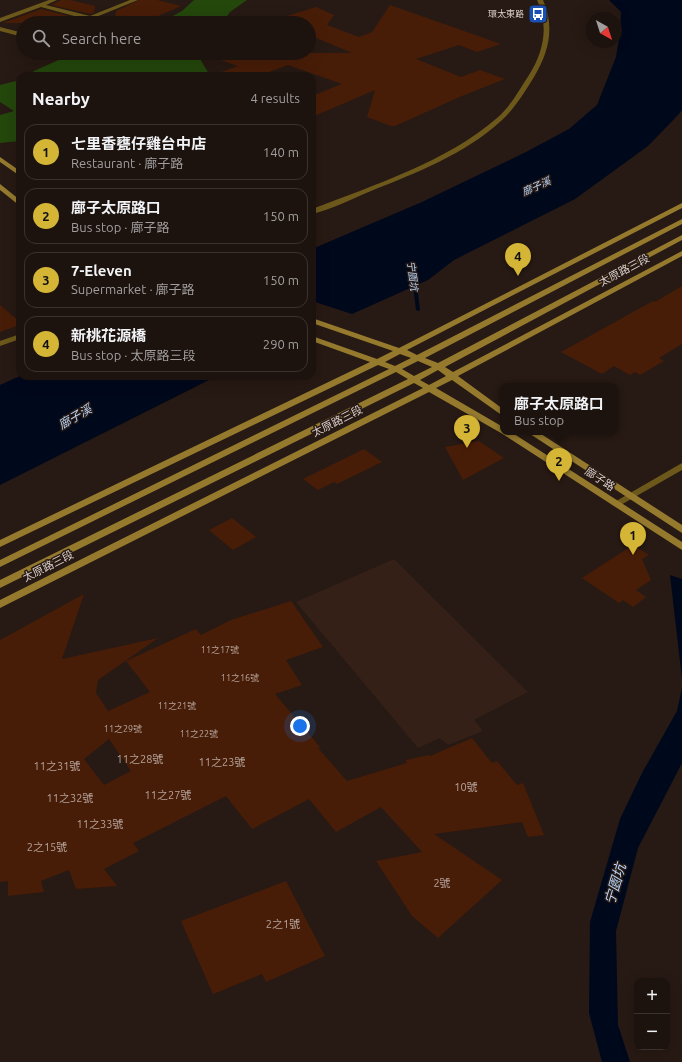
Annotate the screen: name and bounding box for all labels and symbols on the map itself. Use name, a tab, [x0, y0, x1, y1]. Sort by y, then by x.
bus stop icon: 環太東路	[527, 3, 549, 25]
place label: 環太東路	[488, 9, 524, 19]
north arrow	[586, 12, 622, 48]
water label: 廍子溪	[520, 175, 554, 198]
pin: 4	[505, 243, 531, 276]
street label: 太原路三段	[597, 252, 651, 288]
water label: 宁園坑	[405, 261, 420, 294]
water label: 廍子溪	[56, 401, 95, 431]
street label: 太原路三段	[310, 403, 364, 439]
pin: 3	[454, 415, 480, 448]
pin: 2	[546, 448, 572, 481]
street label: 廍子路	[583, 465, 617, 493]
pin: 1	[620, 522, 646, 555]
street label: 太原路三段	[21, 548, 75, 584]
house number: 11之17號	[201, 645, 239, 655]
house number: 11之16號	[221, 673, 259, 683]
house number: 11之21號	[158, 701, 196, 711]
your location	[290, 716, 310, 736]
house number: 11之29號	[104, 724, 142, 734]
house number: 11之22號	[180, 729, 218, 739]
house number: 11之28號	[117, 753, 163, 765]
house number: 11之23號	[199, 756, 245, 768]
house number: 11之31號	[34, 760, 80, 772]
house number: 10號	[454, 781, 478, 793]
house number: 11之27號	[145, 789, 191, 801]
house number: 11之32號	[47, 792, 93, 804]
house number: 11之33號	[77, 818, 123, 830]
house number: 2之15號	[27, 841, 67, 853]
water label: 宁園坑	[601, 860, 629, 906]
house number: 2號	[433, 877, 451, 889]
house number: 2之1號	[266, 918, 300, 930]

